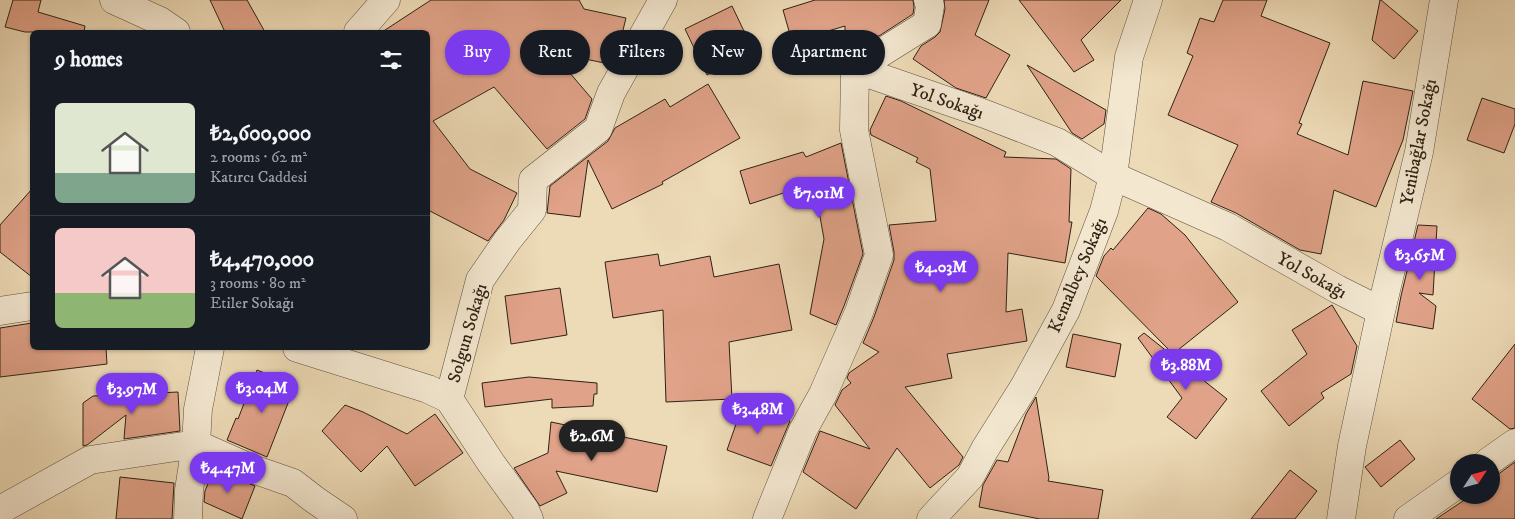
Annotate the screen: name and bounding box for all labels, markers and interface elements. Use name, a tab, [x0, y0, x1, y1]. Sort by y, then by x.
chip: Buy	[445, 30, 510, 75]
chip: Rent	[520, 30, 590, 75]
chip: Filters	[600, 30, 683, 75]
chip: New	[693, 30, 762, 75]
chip: Apartment	[772, 30, 885, 75]
icon: filters	[377, 46, 405, 74]
text: 9 homes	[55, 47, 123, 73]
street label: Yenibağlar Sokağı	[1396, 77, 1442, 207]
street label: Yol Sokağı	[907, 79, 986, 125]
text: ₺2,600,000	[210, 121, 311, 147]
icon: home	[95, 123, 155, 183]
text: 2 rooms · 62 m²	[210, 147, 307, 167]
text: Katırcı Caddesi	[210, 167, 307, 187]
pin: ₺7.01M	[778, 176, 860, 219]
text: ₺7.01M	[794, 183, 844, 203]
street label: Kemalbey Sokağı	[1044, 215, 1112, 336]
pin: ₺3.65M	[1379, 238, 1461, 281]
text: ₺3.65M	[1395, 245, 1445, 265]
text: ₺4,470,000	[210, 247, 314, 273]
icon: home	[95, 248, 155, 308]
street label: Yol Sokağı	[1273, 248, 1350, 304]
pin: ₺4.03M	[900, 250, 982, 293]
text: ₺4.03M	[915, 257, 967, 277]
text: 3 rooms · 80 m²	[210, 273, 306, 293]
street label: Solgun Sokağı	[443, 281, 493, 386]
text: Etiler Sokağı	[210, 293, 294, 313]
pin: ₺3.88M	[1145, 348, 1227, 391]
text: ₺3.88M	[1161, 355, 1211, 375]
pin: ₺3.97M	[91, 372, 173, 415]
pin: ₺3.04M	[221, 372, 303, 414]
text: ₺3.04M	[236, 378, 288, 398]
text: ₺3.97M	[107, 379, 157, 399]
pin: ₺3.48M	[717, 392, 799, 435]
text: ₺3.48M	[733, 399, 783, 419]
pin: ₺2.6M	[557, 420, 627, 462]
text: ₺2.6M	[570, 426, 614, 446]
pin: ₺4.47M	[187, 452, 269, 494]
north arrow	[1450, 454, 1500, 504]
map controls	[1450, 454, 1500, 504]
text: ₺4.47M	[201, 458, 255, 478]

